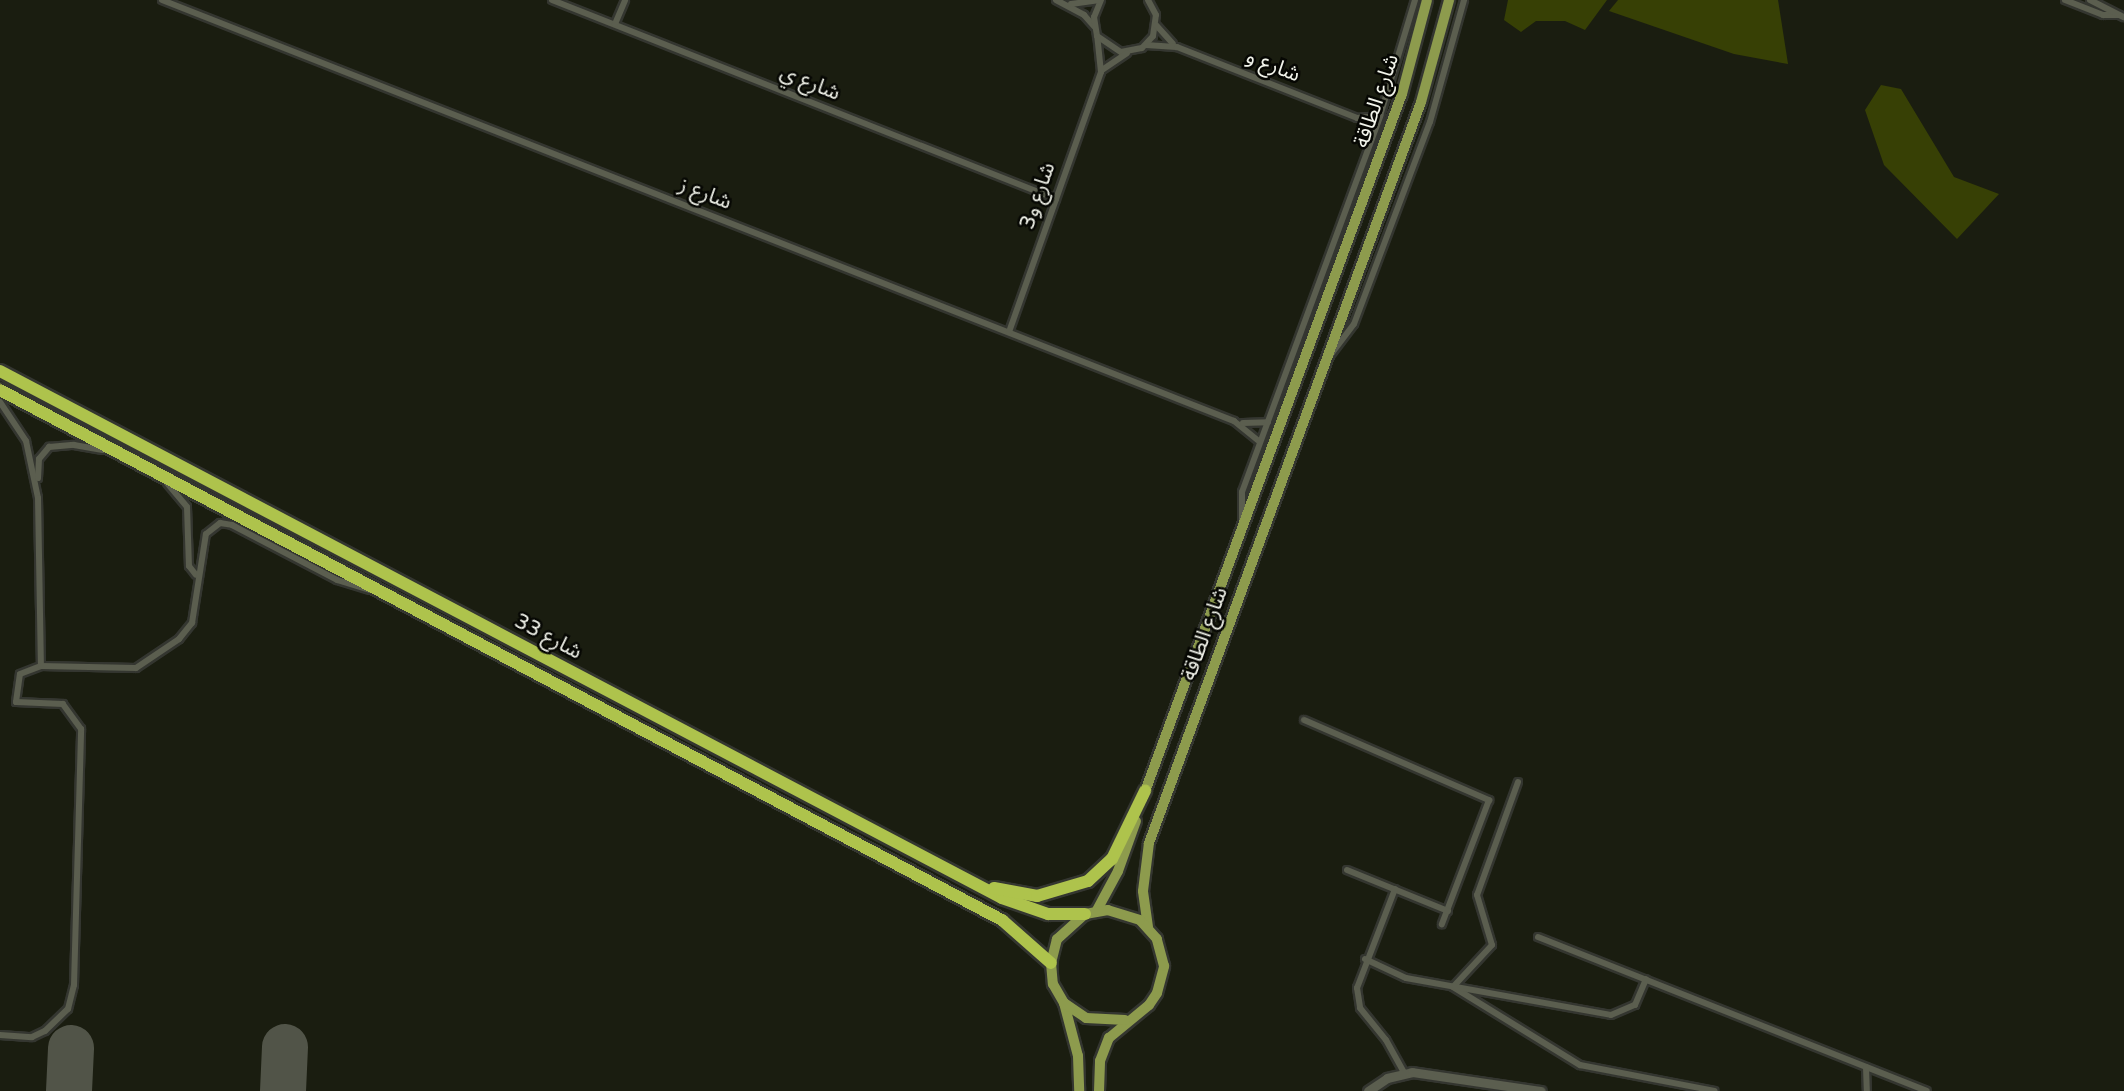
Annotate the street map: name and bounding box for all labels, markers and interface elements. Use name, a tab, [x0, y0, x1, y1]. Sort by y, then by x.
street label: شارع و	[1242, 44, 1304, 88]
street label: شارع الطاقة	[1349, 51, 1405, 151]
street label: شارع ي	[776, 60, 844, 106]
street label: شارع و3	[1015, 159, 1061, 233]
street label: شارع ز	[675, 173, 735, 215]
street label: شارع الطاقة	[1176, 584, 1234, 684]
street label: شارع 33	[510, 609, 586, 665]

